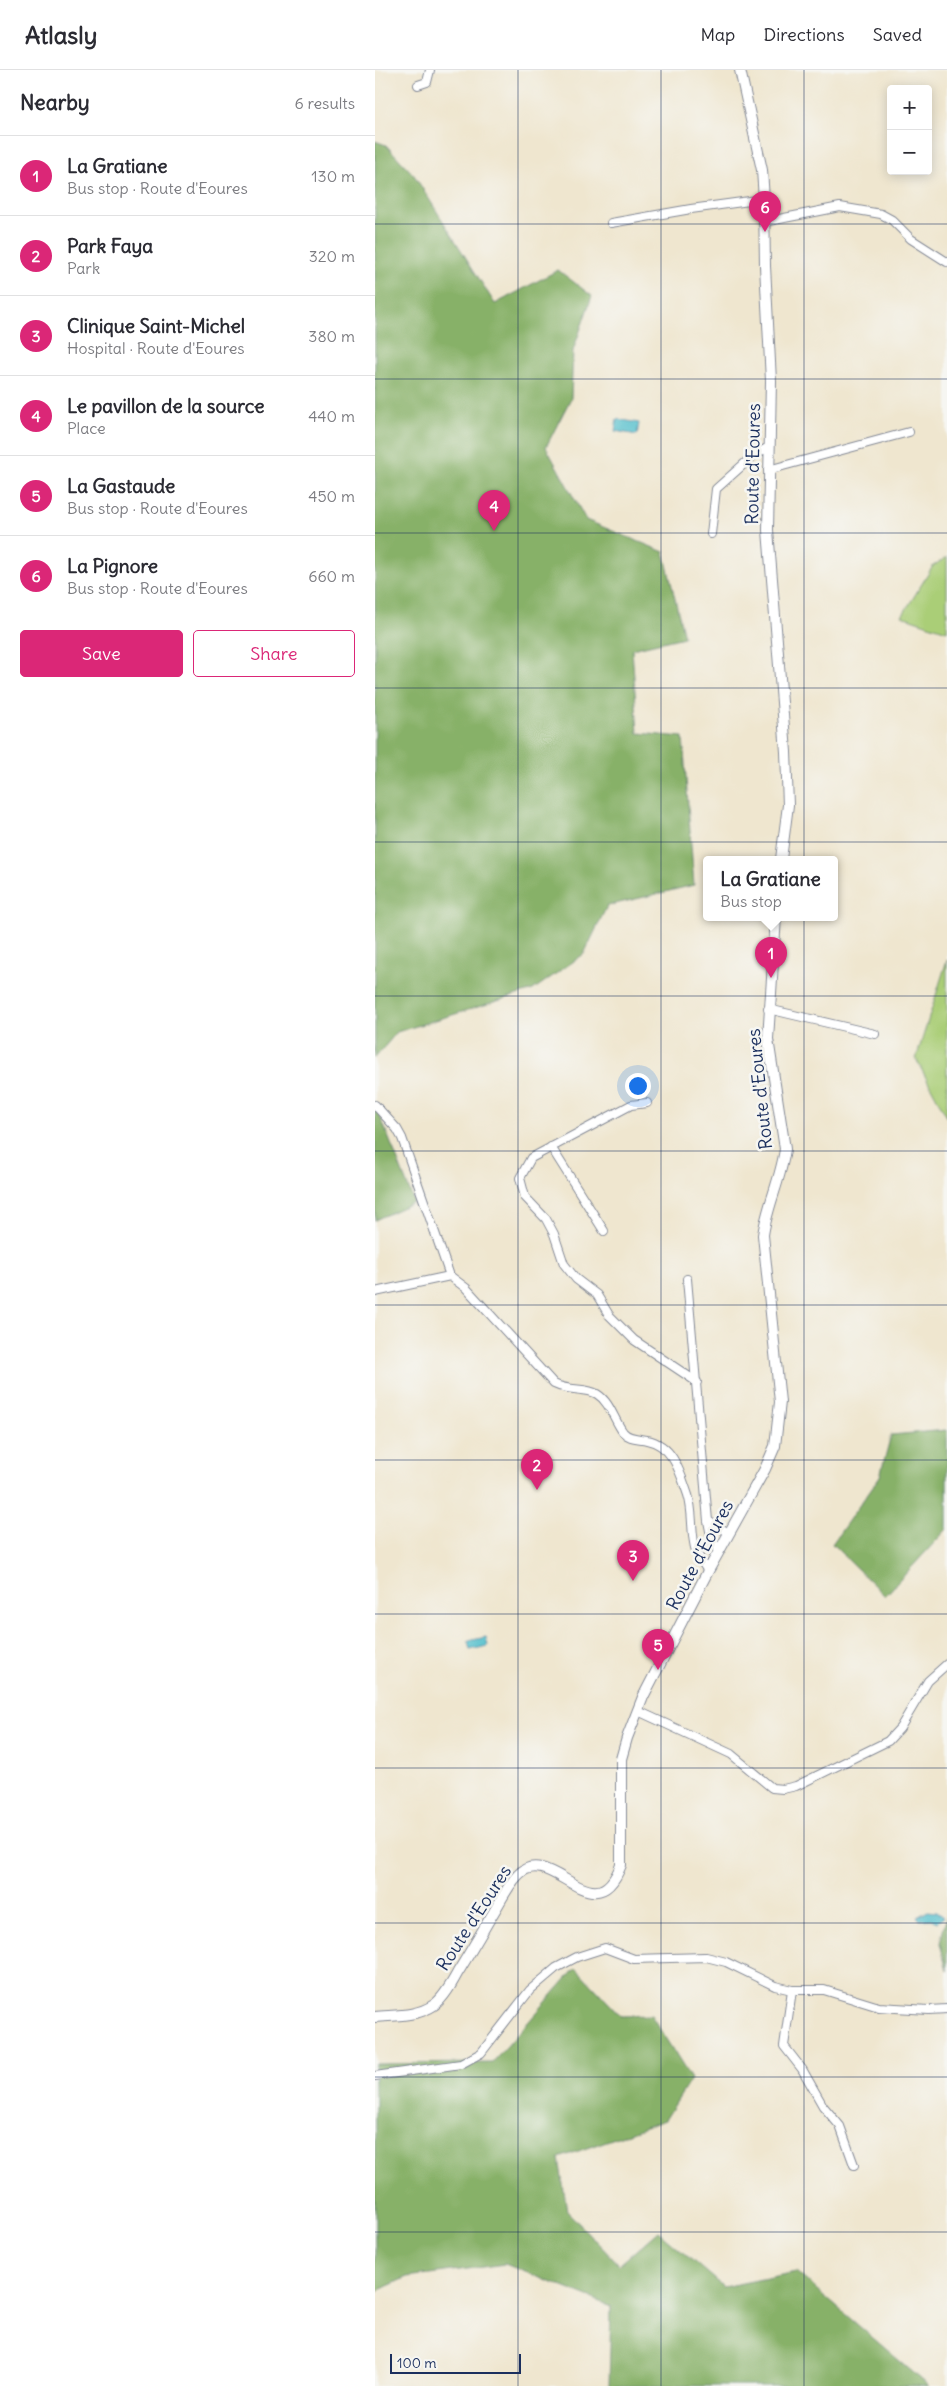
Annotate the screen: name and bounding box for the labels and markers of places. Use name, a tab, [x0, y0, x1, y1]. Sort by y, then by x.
pin: 6	[749, 191, 781, 232]
pin: 4	[478, 490, 510, 531]
pin: 1	[755, 937, 787, 978]
pin: 2	[521, 1449, 553, 1490]
pin: 3	[617, 1540, 649, 1581]
pin: 5	[642, 1629, 674, 1670]

